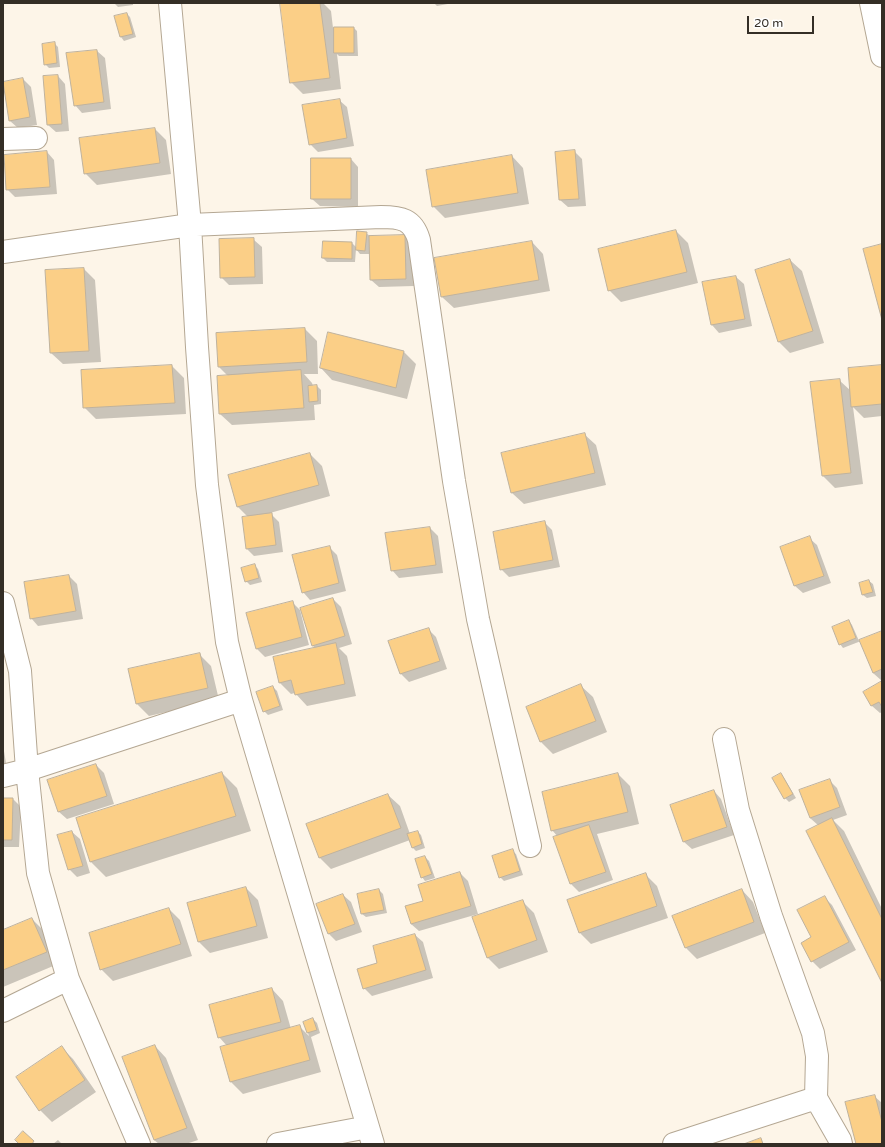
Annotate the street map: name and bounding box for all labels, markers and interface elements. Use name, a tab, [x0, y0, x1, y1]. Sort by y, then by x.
scale bar	[749, 8, 816, 34]
text: 20 m	[754, 16, 783, 30]

